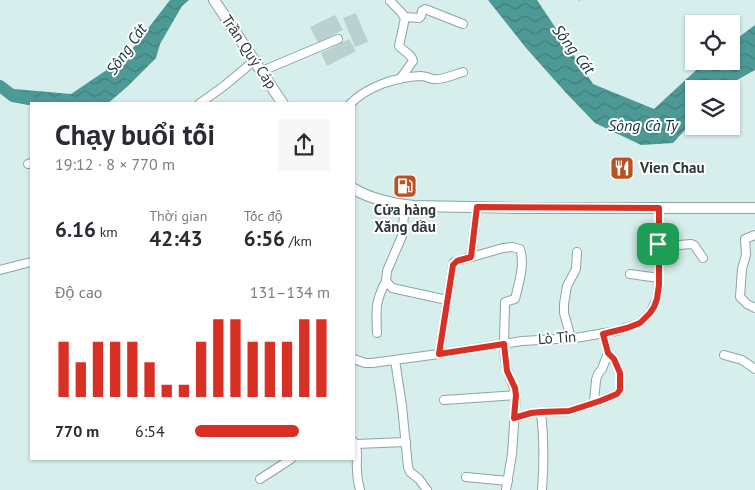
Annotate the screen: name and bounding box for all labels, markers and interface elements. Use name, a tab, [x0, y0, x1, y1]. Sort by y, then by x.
street label: Trần Quý Cáp	[218, 11, 281, 92]
map controls	[685, 15, 740, 135]
button: locate	[685, 15, 740, 70]
water label: Sông Cát	[101, 19, 151, 78]
water label: Sông Cát	[548, 20, 600, 79]
button: layers	[685, 80, 740, 135]
water label: Sông Cà Ty	[608, 115, 679, 135]
text: Chạy buổi tối	[55, 116, 215, 153]
button: share	[278, 119, 330, 171]
text: 19:12 · 8 × 770 m	[55, 154, 175, 174]
restaurant icon: Vien Chau	[609, 155, 635, 181]
place label: Vien Chau	[639, 158, 705, 177]
fuel station icon: Cửa hàng Xăng dầu	[392, 173, 418, 199]
place label: Cửa hàng Xăng dầu	[374, 200, 436, 236]
text: Thời gian	[149, 207, 207, 225]
text: Tốc độ	[244, 207, 283, 225]
text: 6.16	[55, 216, 96, 243]
text: km	[96, 223, 118, 241]
pin	[637, 223, 679, 265]
text: 42:43	[149, 225, 203, 252]
text: 6:56	[244, 225, 285, 252]
icon: arrive	[644, 230, 672, 258]
text: /km	[285, 232, 312, 250]
text: Độ cao	[55, 282, 102, 302]
text: 131–134 m	[250, 282, 330, 302]
street label: Lò Tỉn	[537, 327, 577, 348]
text: 770 m	[55, 421, 99, 441]
text: 6:54	[135, 421, 165, 441]

